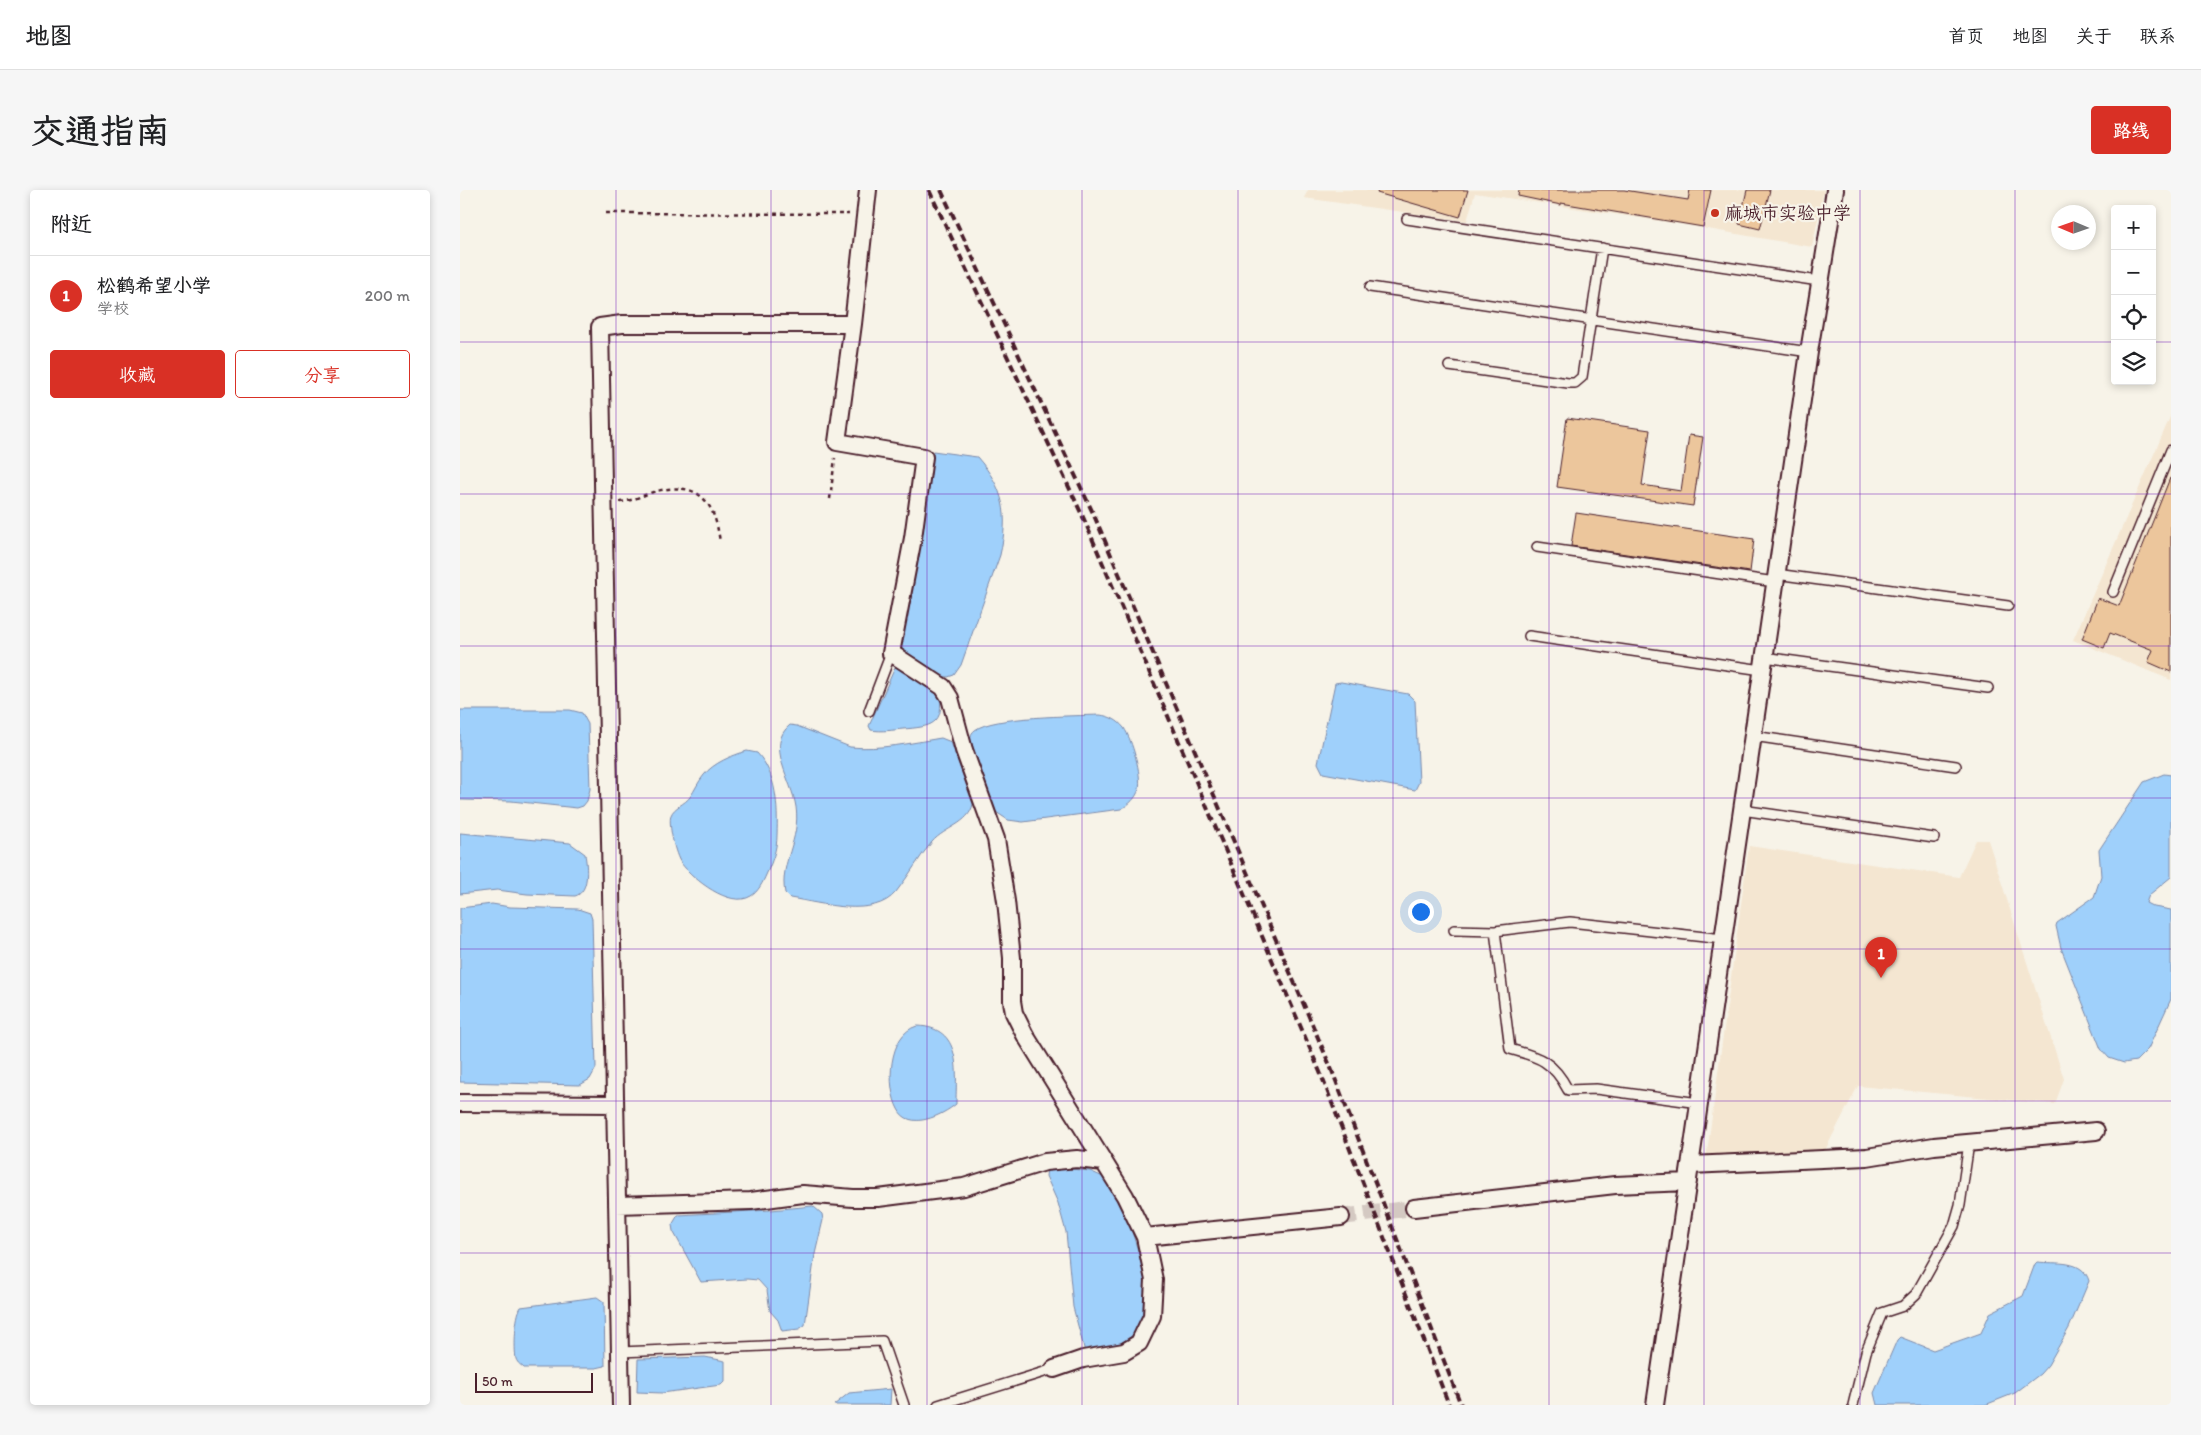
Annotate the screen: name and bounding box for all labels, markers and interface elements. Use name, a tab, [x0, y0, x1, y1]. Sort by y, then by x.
text: 地图	[25, 21, 73, 50]
text: 首页	[1948, 25, 1984, 47]
text: 地图	[2012, 25, 2048, 47]
text: 关于	[2076, 25, 2112, 47]
text: 联系	[2140, 25, 2176, 47]
button: 路线	[2091, 106, 2171, 154]
text: 交通指南	[30, 110, 170, 152]
place label: 麻城市实验中学	[1725, 202, 1851, 224]
north arrow	[2051, 205, 2096, 250]
map controls	[2111, 205, 2156, 385]
button: +	[2111, 205, 2156, 250]
marker: 麻城市实验中学	[1709, 207, 1721, 219]
text: 附近	[50, 211, 92, 236]
button: −	[2111, 250, 2156, 295]
text: 松鹤希望小学	[97, 274, 211, 297]
text: 1	[62, 286, 70, 305]
text: 200 m	[365, 286, 410, 305]
button: locate	[2111, 295, 2156, 340]
text: 学校	[97, 299, 129, 318]
button: layers	[2111, 340, 2156, 385]
button: 收藏	[50, 350, 225, 398]
button: 分享	[235, 350, 410, 398]
your location	[1408, 899, 1434, 925]
pin: 1	[1865, 937, 1897, 978]
scale bar	[475, 1370, 592, 1393]
text: 50 m	[482, 1373, 513, 1390]

